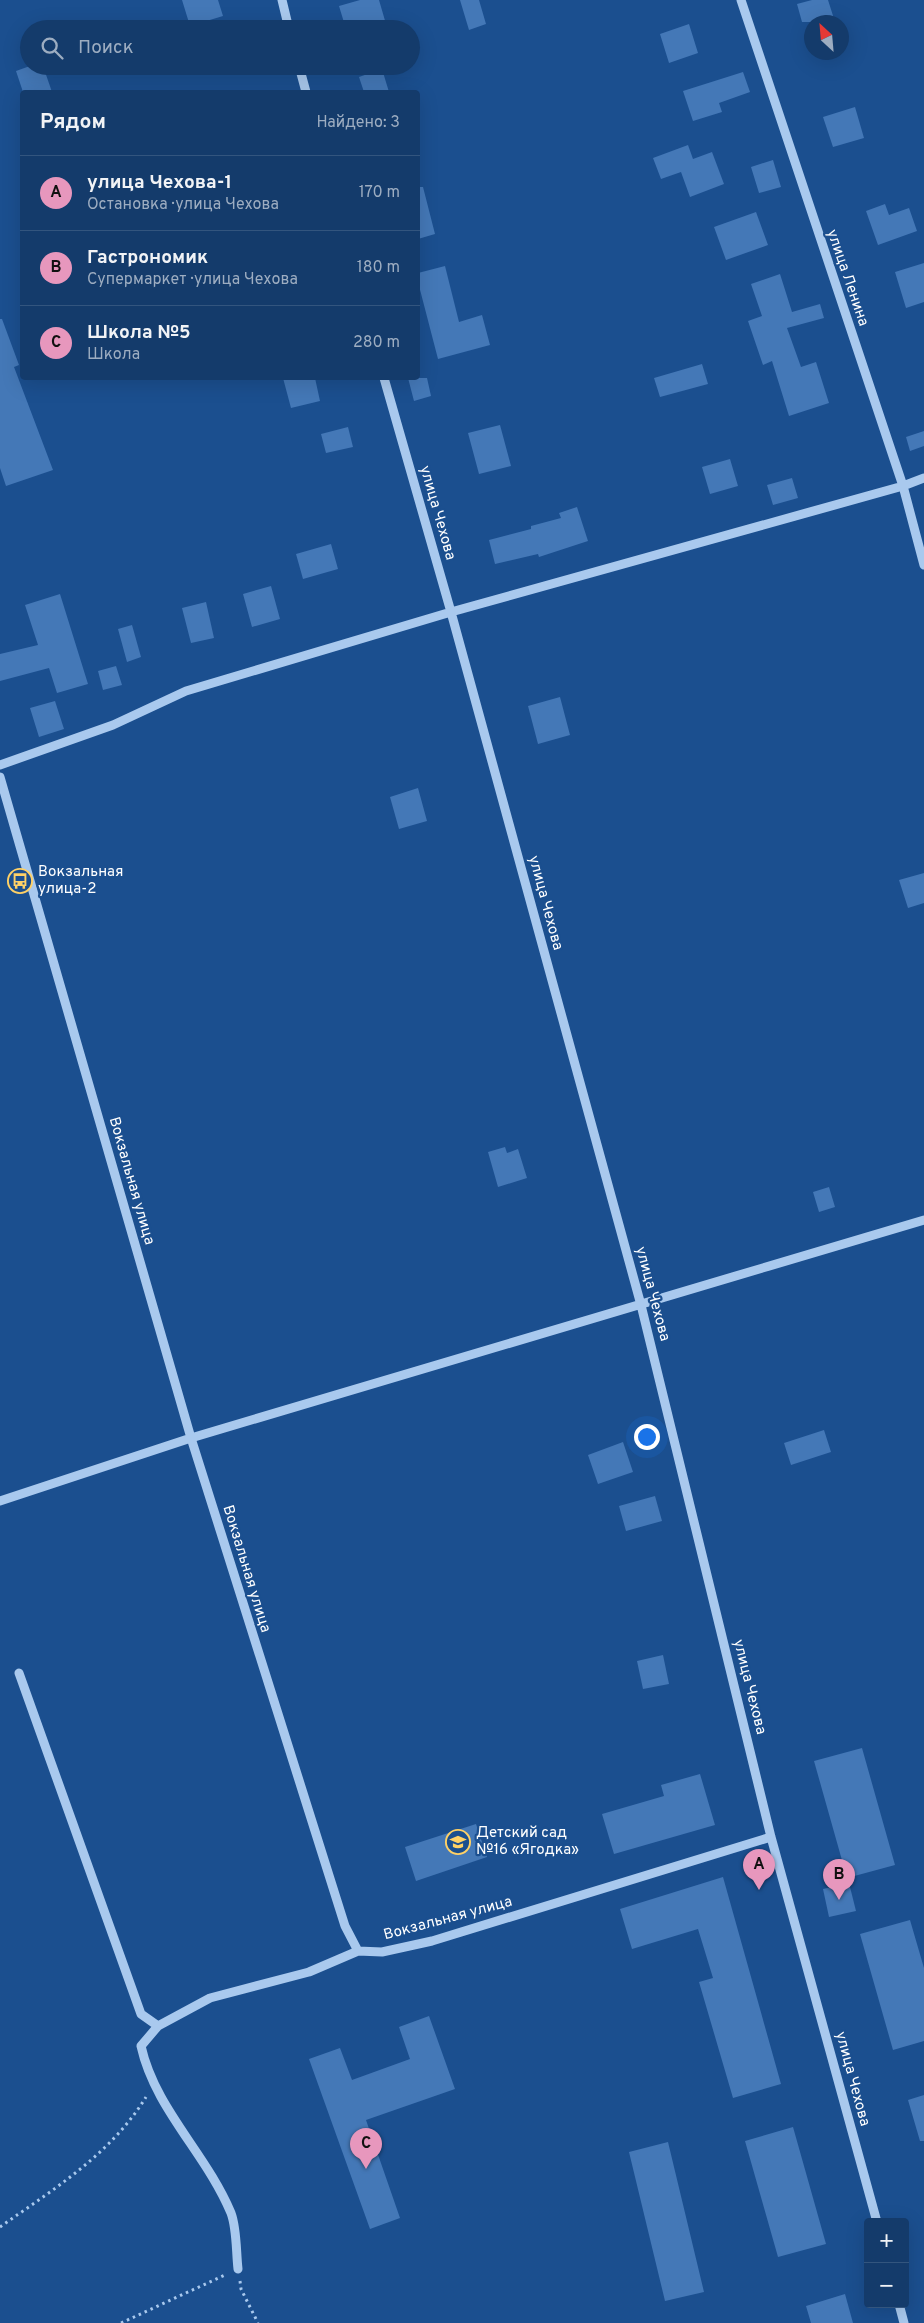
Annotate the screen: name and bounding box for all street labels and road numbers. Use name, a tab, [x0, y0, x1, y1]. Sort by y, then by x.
street label: улица Ленина	[822, 227, 872, 329]
street label: улица Чехова	[414, 464, 460, 562]
street label: улица Чехова	[523, 854, 567, 952]
street label: Вокзальная улица	[104, 1115, 158, 1247]
street label: улица Чехова	[630, 1245, 674, 1343]
street label: Вокзальная улица	[218, 1503, 274, 1635]
street label: улица Чехова	[728, 1637, 770, 1737]
street label: Вокзальная улица	[382, 1893, 514, 1945]
street label: улица Чехова	[830, 2030, 874, 2128]

